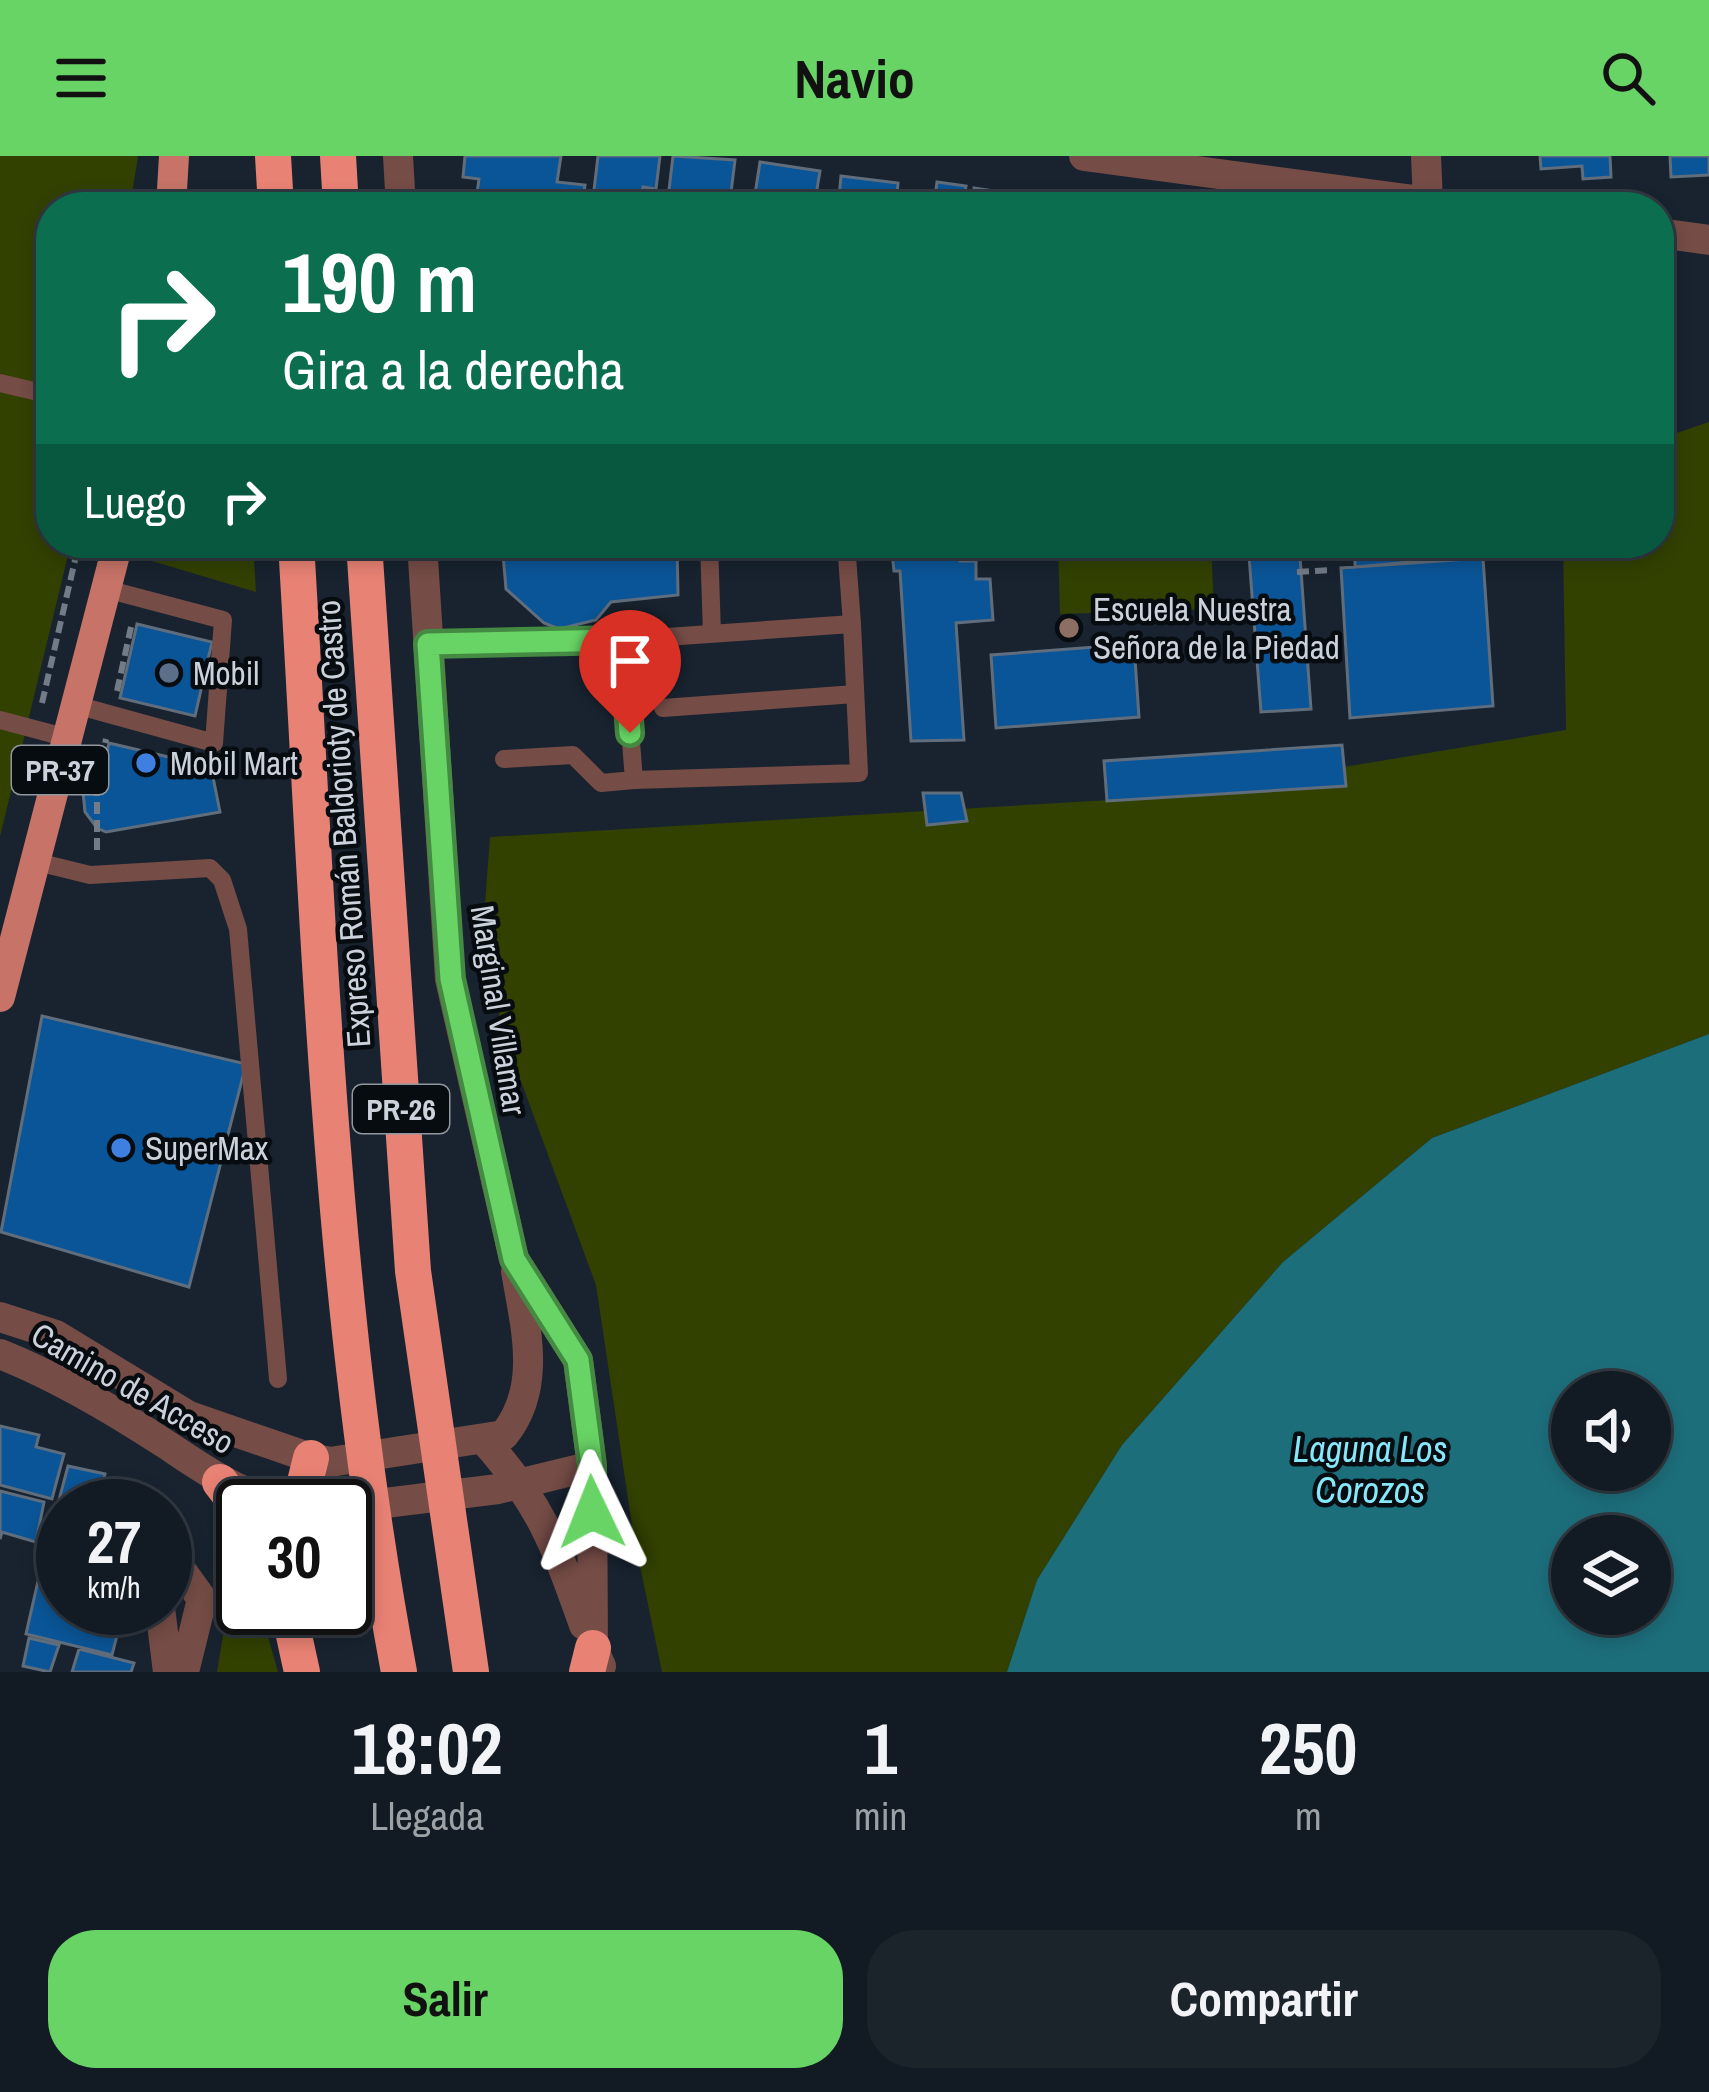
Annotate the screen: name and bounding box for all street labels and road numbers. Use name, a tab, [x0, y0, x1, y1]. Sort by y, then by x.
street label: Expreso Román Baldorioty de Castro	[305, 599, 381, 1049]
road number: PR-37	[12, 746, 108, 794]
street label: Marginal Villamar	[461, 902, 537, 1118]
road number: PR-26	[353, 1085, 449, 1133]
street label: Camino de Acceso	[24, 1312, 242, 1464]

